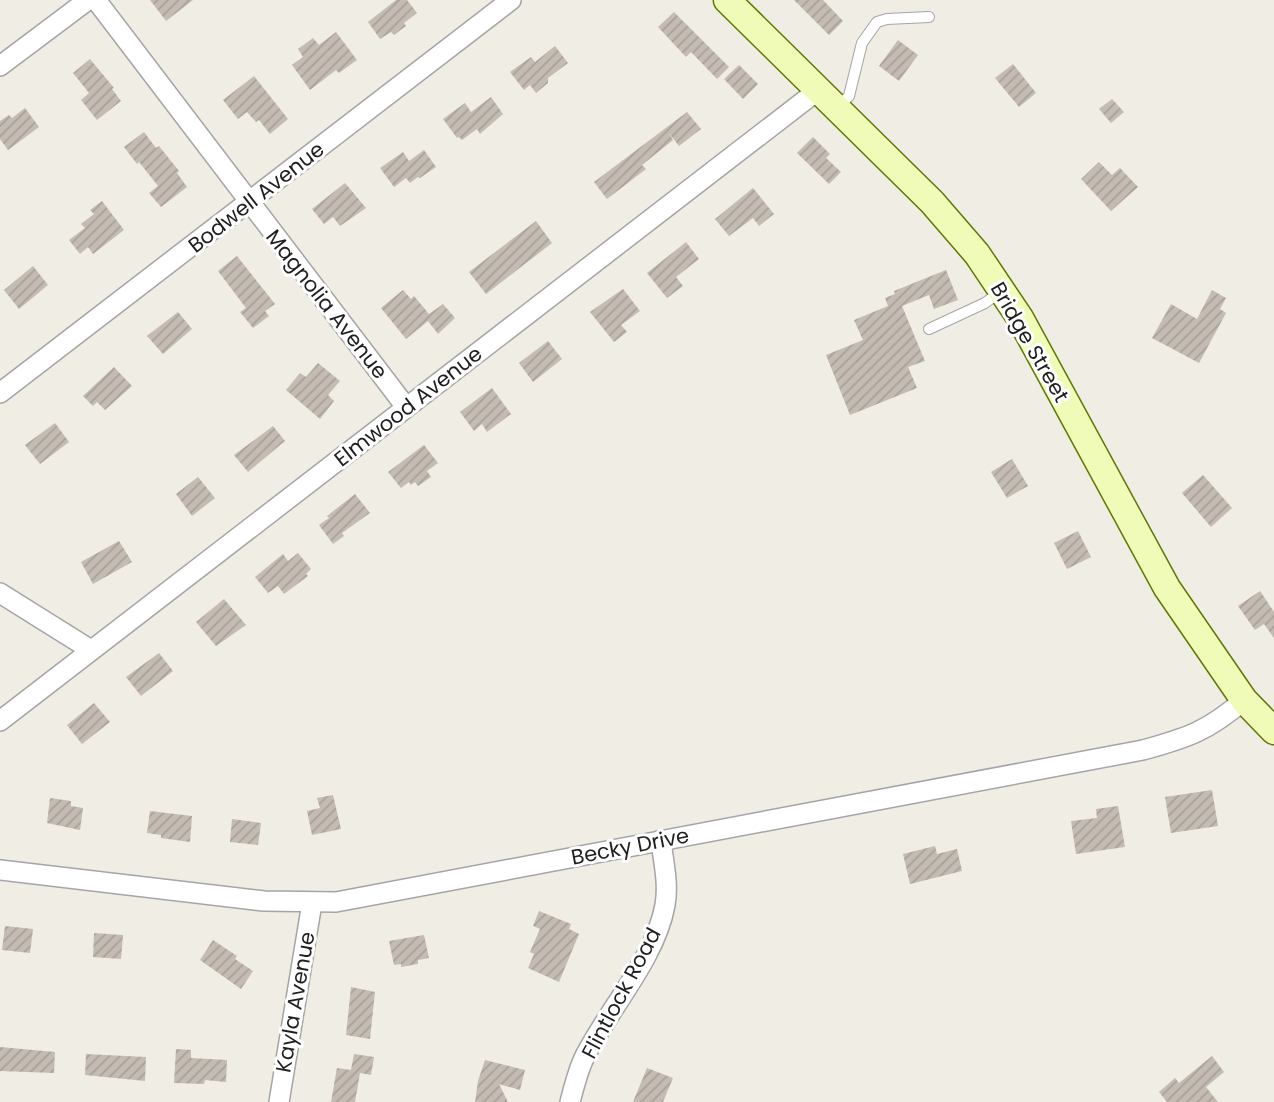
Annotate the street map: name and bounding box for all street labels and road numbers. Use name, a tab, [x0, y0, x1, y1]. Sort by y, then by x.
street label: Bodwell Avenue	[182, 135, 330, 259]
street label: Magnolia Avenue	[259, 223, 395, 385]
street label: Bridge Street	[984, 277, 1076, 407]
street label: Elmwood Avenue	[328, 339, 488, 473]
street label: Becky Drive	[569, 820, 691, 872]
street label: Flintlock Road	[574, 922, 668, 1064]
street label: Kayla Avenue	[268, 929, 322, 1075]

